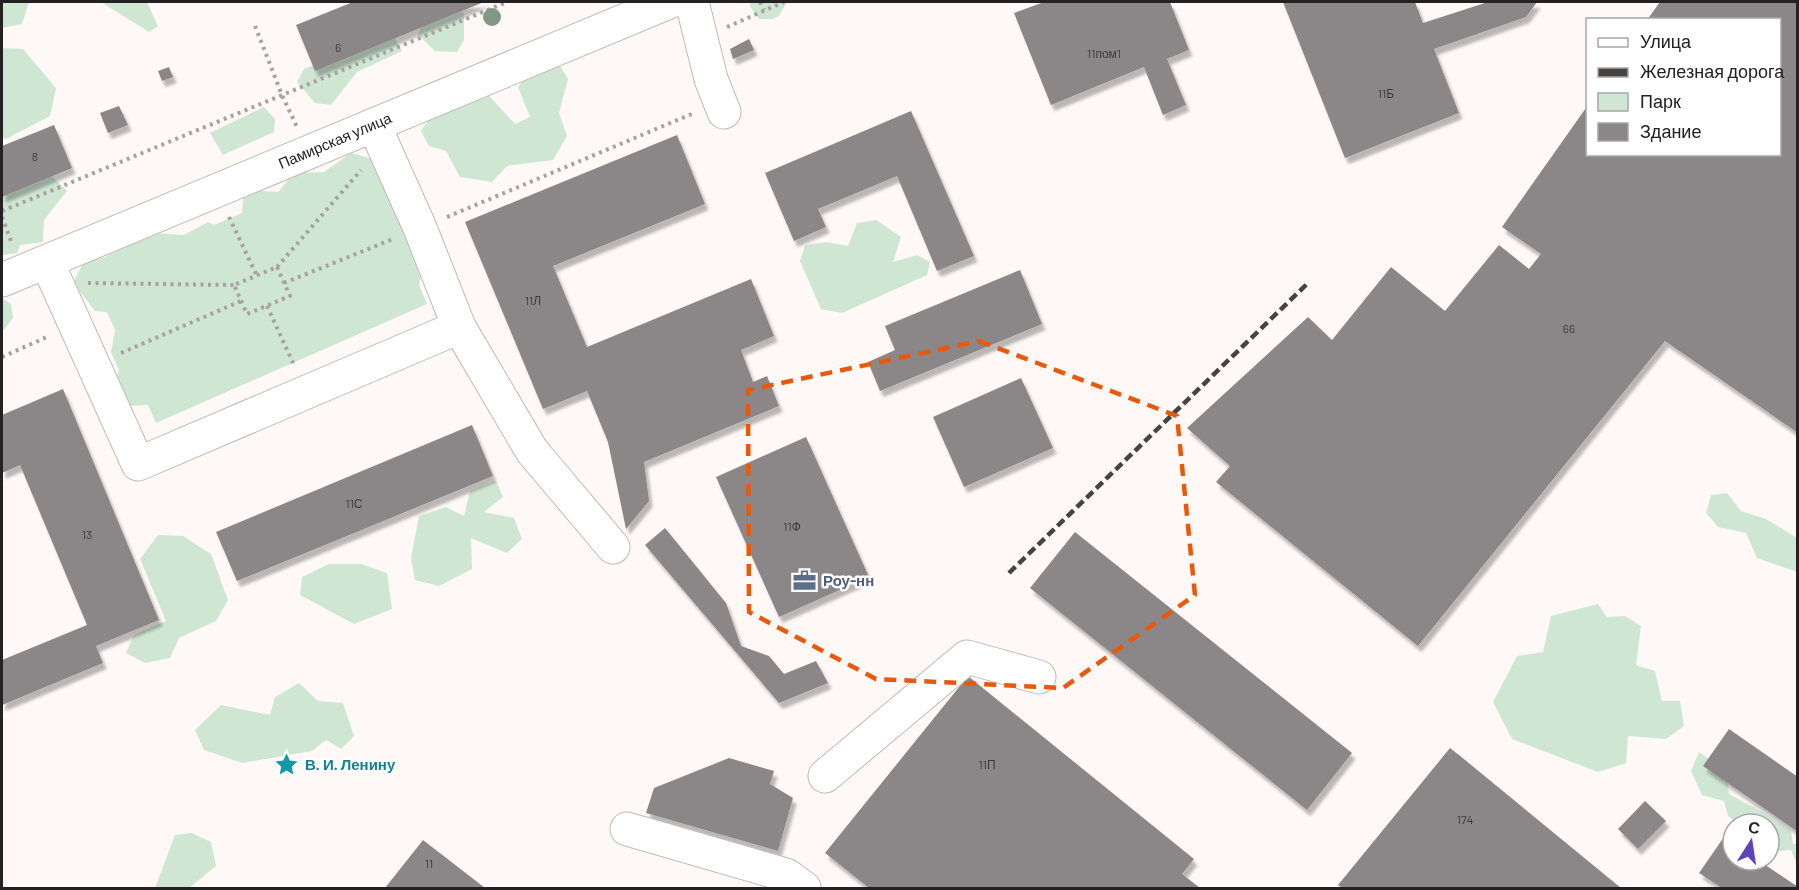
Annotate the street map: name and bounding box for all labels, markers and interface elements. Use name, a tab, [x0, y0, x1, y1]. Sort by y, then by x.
legend	[1586, 18, 1781, 156]
text: Улица	[1640, 30, 1692, 52]
house number: 6	[335, 40, 341, 54]
house number: 11пом1	[1087, 46, 1121, 60]
text: Железная дорога	[1640, 60, 1785, 82]
house number: 11Б	[1378, 86, 1394, 100]
text: Парк	[1640, 90, 1681, 112]
street label: Памирская улица	[275, 108, 395, 172]
text: Здание	[1640, 120, 1701, 142]
house number: 8	[32, 149, 38, 163]
house number: 11Л	[525, 293, 541, 307]
house number: 66	[1563, 321, 1575, 335]
house number: 11С	[345, 496, 363, 510]
house number: 11Ф	[783, 519, 801, 533]
house number: 13	[82, 527, 92, 541]
office icon: Роу-нн	[792, 568, 818, 594]
place label: Роу-нн	[823, 571, 874, 589]
place icon: В. И. Ленину	[274, 752, 300, 778]
place label: В. И. Ленину	[305, 755, 396, 773]
house number: 11П	[978, 757, 996, 771]
house number: 174	[1457, 812, 1473, 826]
north arrow	[1721, 812, 1781, 872]
text: С	[1747, 816, 1762, 837]
house number: 11	[425, 856, 433, 870]

